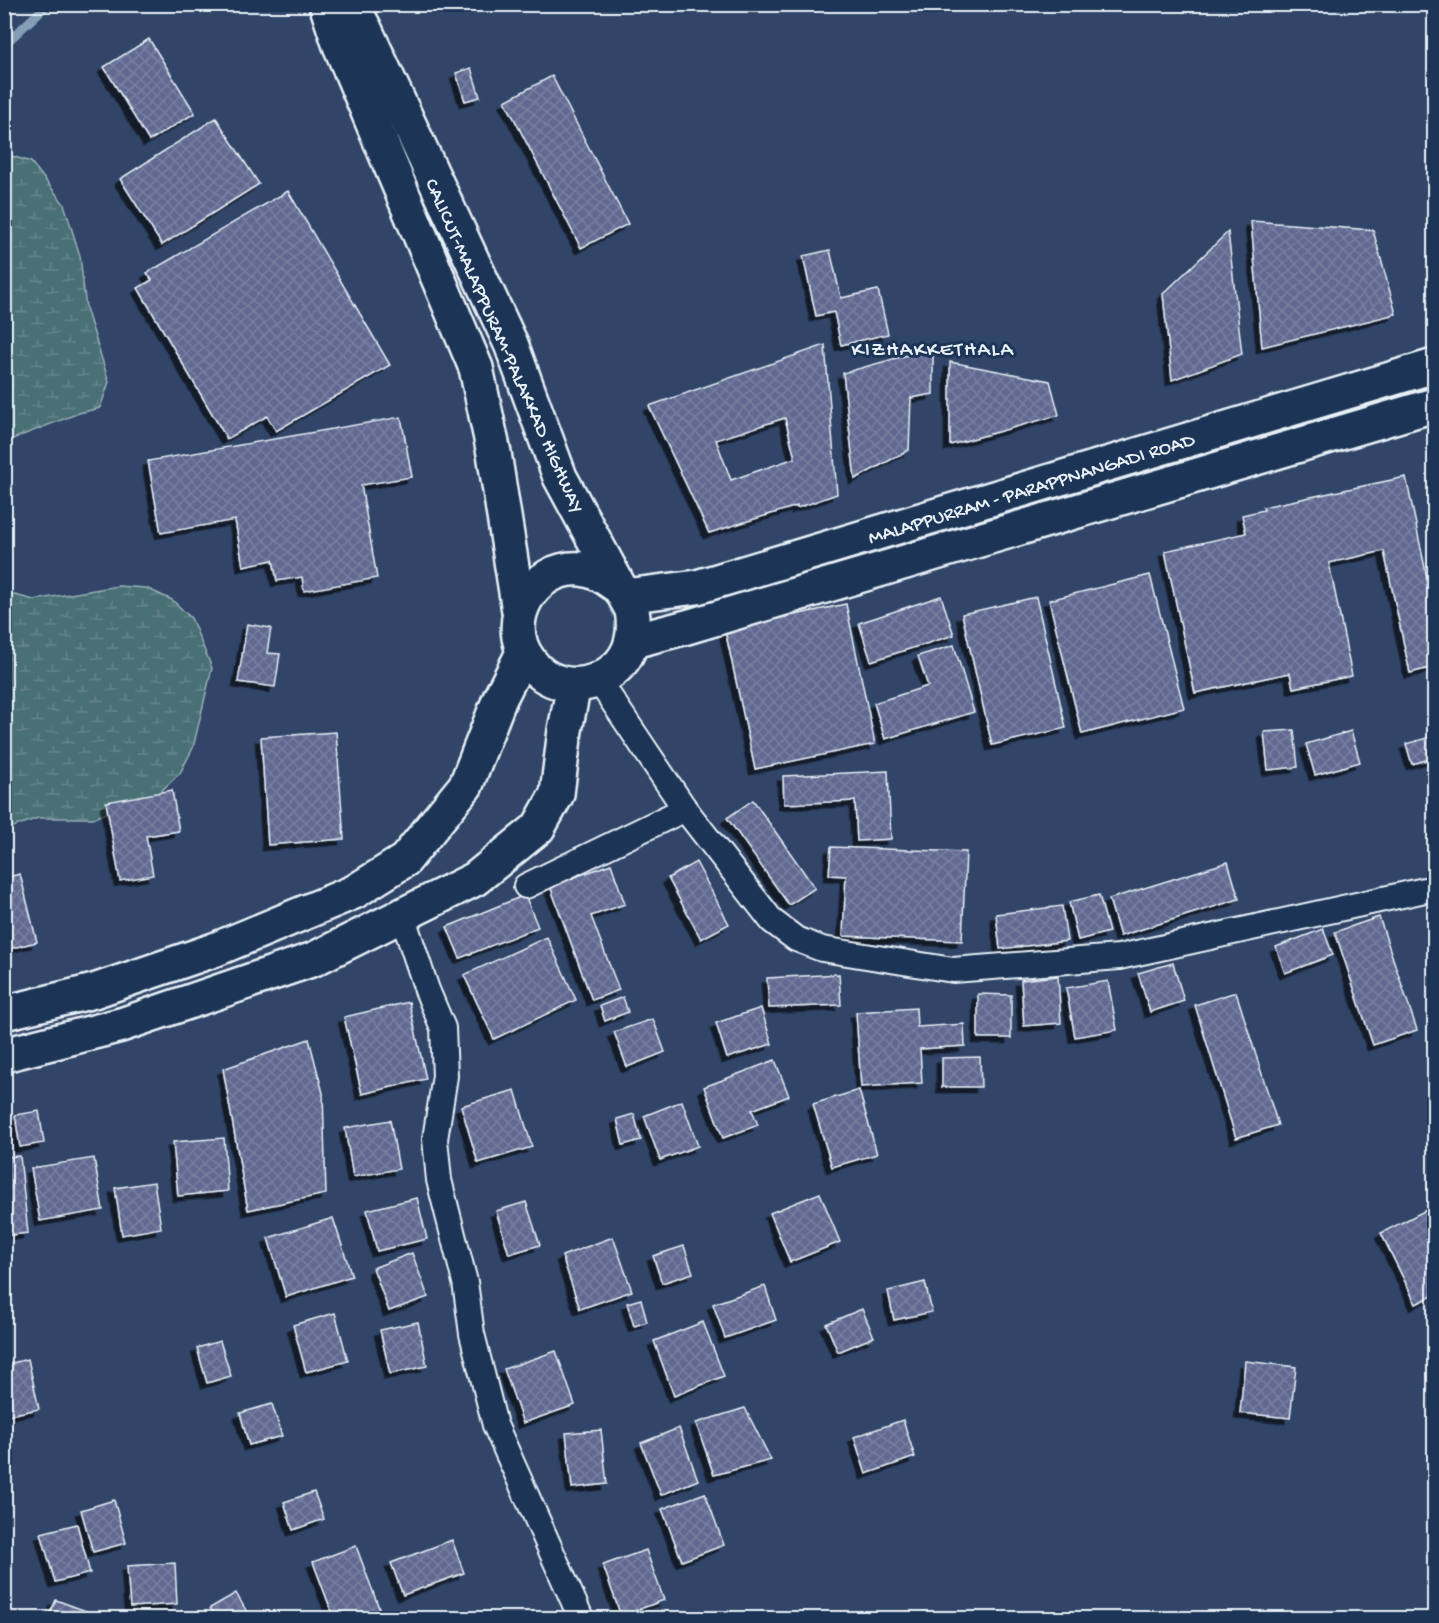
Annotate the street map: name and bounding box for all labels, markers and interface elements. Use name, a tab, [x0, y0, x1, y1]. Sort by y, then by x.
street label: CALICUT-MALAPPURAM-PALAKKAD HIGHWAY	[418, 176, 587, 517]
district label: KIZHAKKETHALA	[852, 339, 1015, 364]
street label: MALAPPURRAM - PARAPPNANGADI ROAD	[866, 429, 1199, 551]

